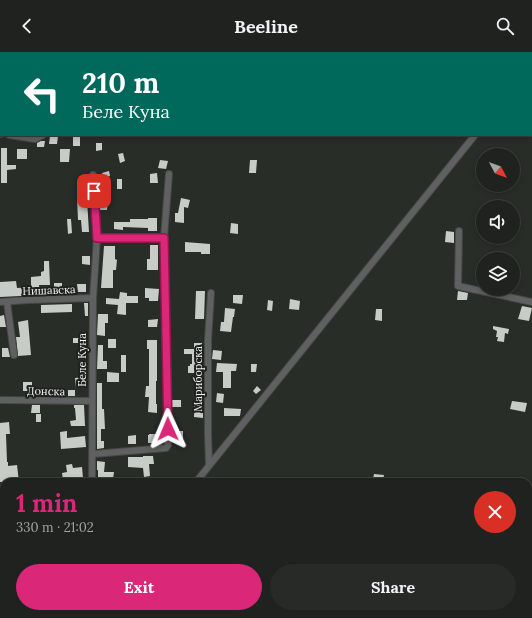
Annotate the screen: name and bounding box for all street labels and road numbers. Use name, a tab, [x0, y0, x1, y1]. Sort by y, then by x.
street label: Нишавска	[22, 282, 76, 298]
street label: Беле Куна	[75, 333, 89, 387]
street label: Мариборска	[191, 346, 205, 412]
street label: Донска	[27, 384, 66, 398]

